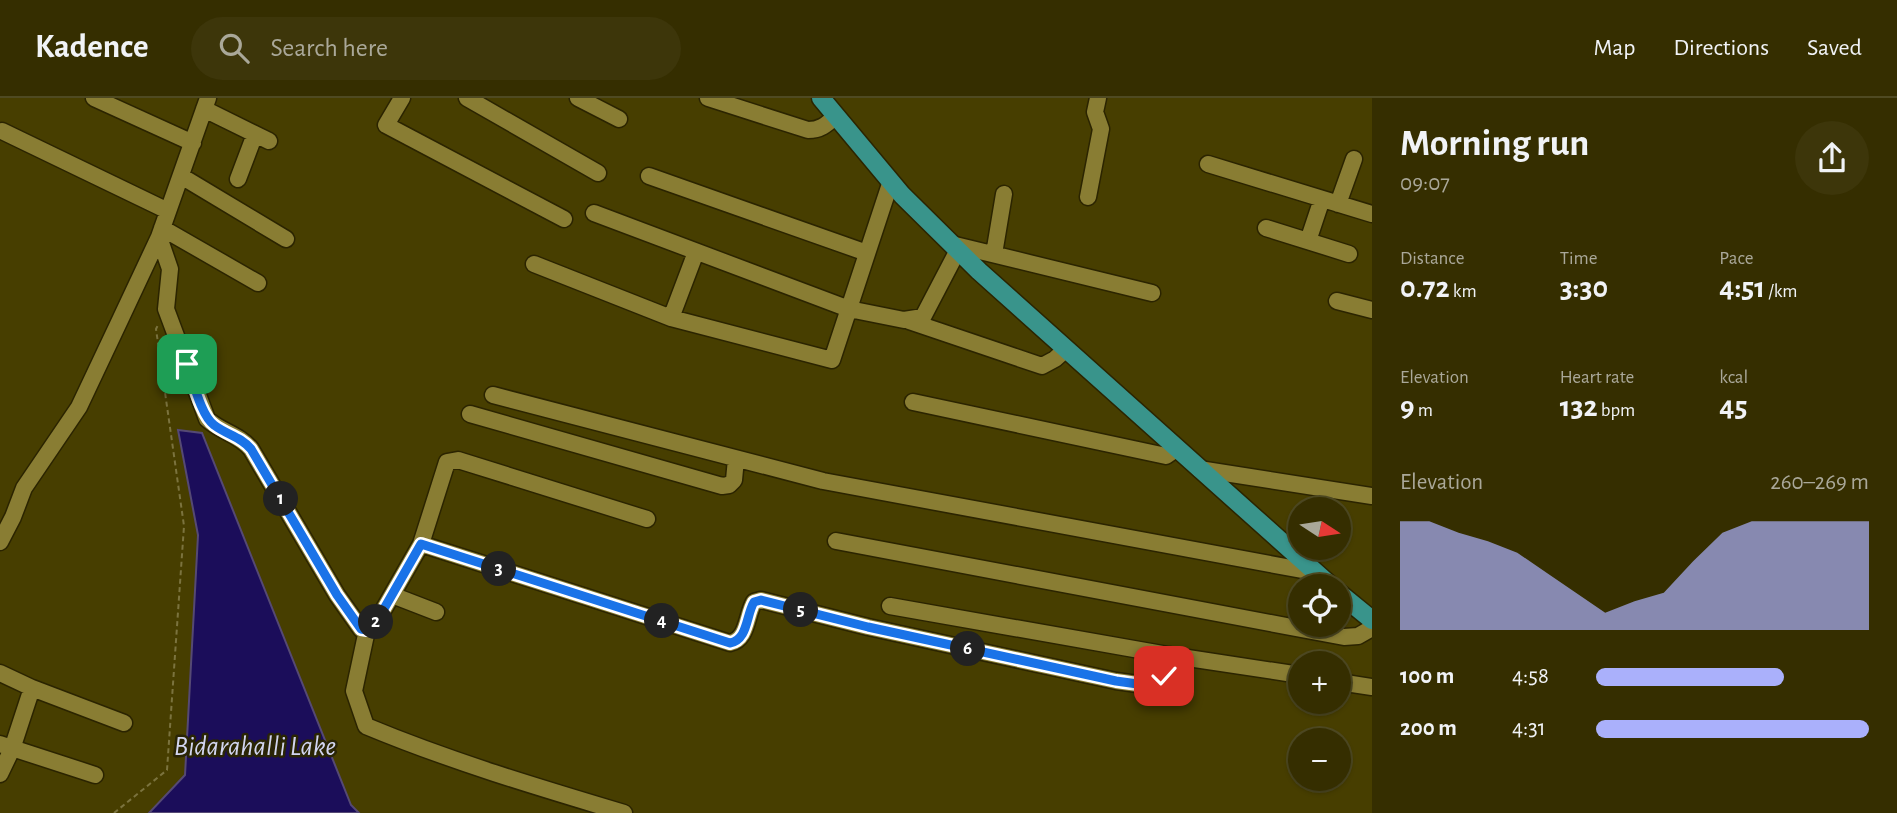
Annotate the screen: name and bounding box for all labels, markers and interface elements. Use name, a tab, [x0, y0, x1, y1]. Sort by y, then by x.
search box	[191, 17, 681, 80]
icon: search	[215, 29, 253, 67]
text: Kadence	[35, 31, 149, 64]
text: Search here	[271, 35, 388, 61]
text: Map	[1593, 36, 1635, 60]
text: Directions	[1673, 36, 1769, 60]
text: Saved	[1807, 36, 1862, 60]
button: share	[1795, 121, 1869, 195]
text: Morning run	[1400, 125, 1589, 163]
text: 09:07	[1400, 172, 1450, 195]
text: Distance	[1400, 249, 1464, 268]
text: Time	[1560, 249, 1598, 268]
text: Pace	[1719, 249, 1754, 268]
text: 0.72	[1400, 273, 1450, 303]
text: 3:30	[1560, 273, 1608, 303]
text: 4:51	[1719, 273, 1765, 303]
text: km	[1450, 282, 1477, 301]
text: /km	[1765, 282, 1798, 301]
pin	[157, 334, 217, 394]
icon: arrive	[168, 345, 206, 383]
text: Elevation	[1400, 368, 1469, 387]
text: Heart rate	[1560, 368, 1634, 387]
text: kcal	[1719, 368, 1748, 387]
text: 9	[1400, 392, 1415, 422]
text: 132	[1560, 392, 1598, 422]
text: 45	[1719, 392, 1747, 422]
text: m	[1415, 401, 1433, 420]
text: bpm	[1598, 401, 1635, 420]
text: Elevation	[1400, 471, 1483, 494]
text: 260–269 m	[1770, 471, 1869, 494]
pin: 1	[264, 482, 298, 516]
text: 1	[277, 489, 284, 508]
north arrow	[1288, 497, 1351, 560]
map controls	[1288, 497, 1351, 791]
pin: 3	[482, 552, 516, 587]
text: 3	[494, 559, 503, 578]
button: locate	[1288, 574, 1351, 637]
pin: 5	[784, 592, 818, 628]
text: 5	[796, 600, 805, 619]
pin: 4	[644, 603, 680, 638]
pin: 2	[358, 604, 394, 640]
text: 4	[657, 611, 666, 630]
text: 2	[371, 612, 380, 631]
pin: 6	[950, 632, 986, 666]
text: 6	[963, 639, 972, 658]
pin	[1134, 646, 1194, 706]
button: +	[1288, 651, 1351, 714]
icon: check	[1145, 657, 1183, 695]
text: 100 m	[1400, 665, 1454, 688]
text: 4:58	[1512, 665, 1549, 688]
text: 200 m	[1400, 717, 1457, 740]
text: 4:31	[1512, 717, 1546, 740]
button: −	[1288, 728, 1351, 791]
water label: Bidarahalli Lake	[174, 733, 336, 761]

